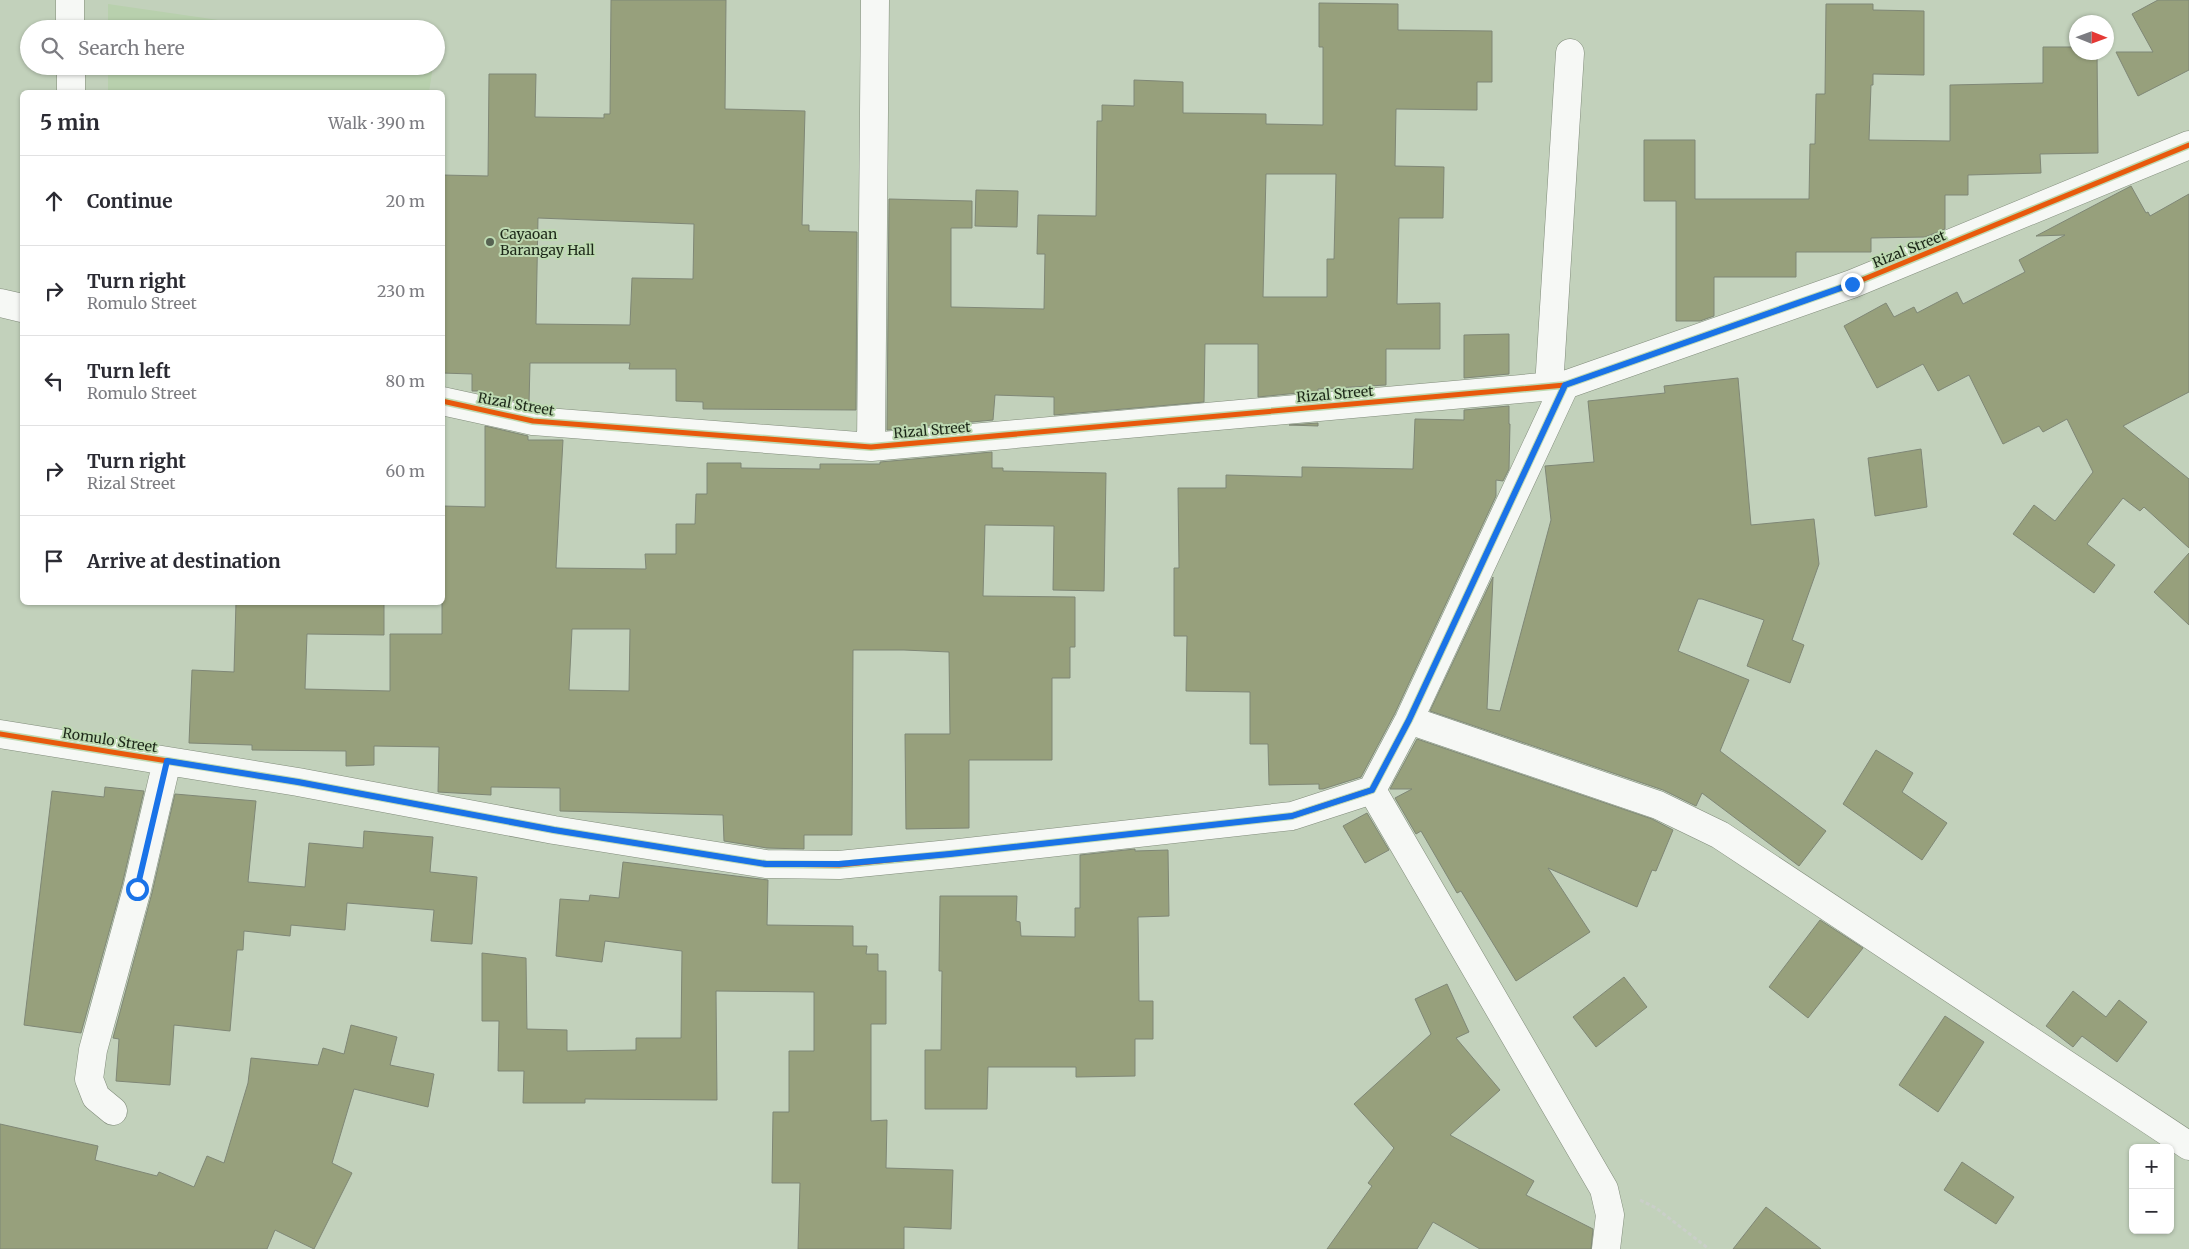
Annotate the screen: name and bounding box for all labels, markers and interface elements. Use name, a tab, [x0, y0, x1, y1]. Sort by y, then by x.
north arrow	[2069, 15, 2114, 60]
search box	[20, 20, 445, 75]
icon: search	[38, 34, 66, 62]
text: Search here	[78, 36, 185, 60]
text: 5 min	[40, 109, 100, 136]
text: Walk · 390 m	[328, 113, 425, 133]
icon: ahead	[40, 187, 68, 215]
text: Continue	[87, 189, 173, 213]
text: 20 m	[386, 191, 425, 211]
place label: Cayaoan Barangay Hall	[500, 225, 595, 259]
street label: Rizal Street	[1870, 226, 1949, 272]
marker: Cayaoan Barangay Hall	[484, 236, 496, 248]
text: Turn right	[87, 269, 186, 293]
route end	[1841, 273, 1864, 296]
icon: right	[40, 277, 68, 305]
text: 230 m	[377, 281, 425, 301]
text: Romulo Street	[87, 293, 197, 313]
text: Turn left	[87, 359, 171, 383]
icon: left	[40, 367, 68, 395]
text: 80 m	[386, 371, 425, 391]
street label: Rizal Street	[1296, 382, 1375, 406]
text: Romulo Street	[87, 383, 197, 403]
street label: Rizal Street	[476, 388, 556, 420]
street label: Rizal Street	[893, 418, 972, 442]
text: Turn right	[87, 449, 186, 473]
icon: right	[40, 457, 68, 485]
text: 60 m	[385, 461, 425, 481]
text: Rizal Street	[87, 473, 176, 493]
icon: arrive	[40, 547, 68, 575]
text: Arrive at destination	[87, 549, 281, 573]
street label: Romulo Street	[61, 724, 159, 756]
route start	[126, 878, 149, 901]
map controls	[2129, 1144, 2174, 1234]
button: +	[2129, 1144, 2174, 1189]
button: −	[2129, 1189, 2174, 1234]

